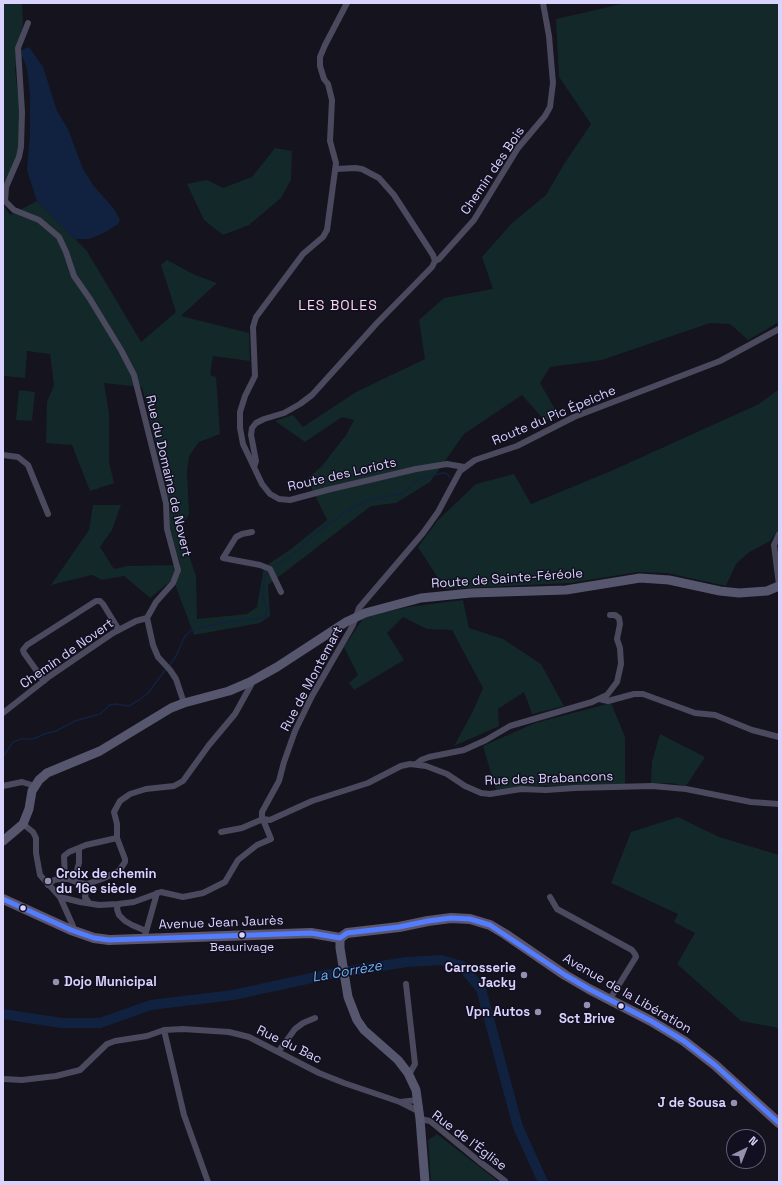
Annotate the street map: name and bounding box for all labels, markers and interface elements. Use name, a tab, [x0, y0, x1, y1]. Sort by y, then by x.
street label: Chemin des Bois	[458, 124, 528, 218]
district label: LES BOLES	[298, 298, 378, 314]
street label: Route du Pic Épeiche	[490, 383, 618, 449]
street label: Rue du Domaine de Novert	[142, 394, 194, 558]
street label: Route des Loriots	[286, 455, 398, 495]
street label: Route de Sainte-Féréole	[431, 566, 583, 592]
street label: Chemin de Novert	[17, 616, 117, 692]
street label: Rue de Montemart	[278, 624, 346, 734]
street label: Rue des Brabancons	[484, 769, 614, 789]
place label: Croix de chemin du 16e siècle	[56, 866, 156, 897]
marker: Croix de chemin du 16e siècle	[43, 876, 53, 886]
unlabelled marker	[18, 903, 28, 913]
street label: Avenue Jean Jaurès	[158, 913, 284, 933]
marker: Beaurivage	[237, 930, 247, 940]
place label: Beaurivage	[210, 941, 274, 955]
street label: Avenue de la Libération	[560, 951, 694, 1037]
water label: La Corrèze	[311, 958, 383, 986]
place label: Carrosserie Jacky	[445, 960, 516, 991]
marker: Carrosserie Jacky	[519, 970, 529, 980]
place label: Dojo Municipal	[64, 974, 157, 990]
marker: Dojo Municipal	[51, 977, 61, 987]
marker: Sct Brive	[582, 1000, 592, 1010]
unlabelled marker	[616, 1001, 626, 1011]
place label: Vpn Autos	[466, 1004, 530, 1020]
marker: Vpn Autos	[533, 1007, 543, 1017]
place label: Sct Brive	[559, 1011, 615, 1027]
street label: Rue du Bac	[254, 1023, 324, 1067]
place label: J de Sousa	[658, 1095, 726, 1111]
marker: J de Sousa	[729, 1098, 739, 1108]
street label: Rue de l'Église	[429, 1108, 509, 1174]
north arrow	[726, 1129, 766, 1169]
text: N	[746, 1133, 761, 1149]

